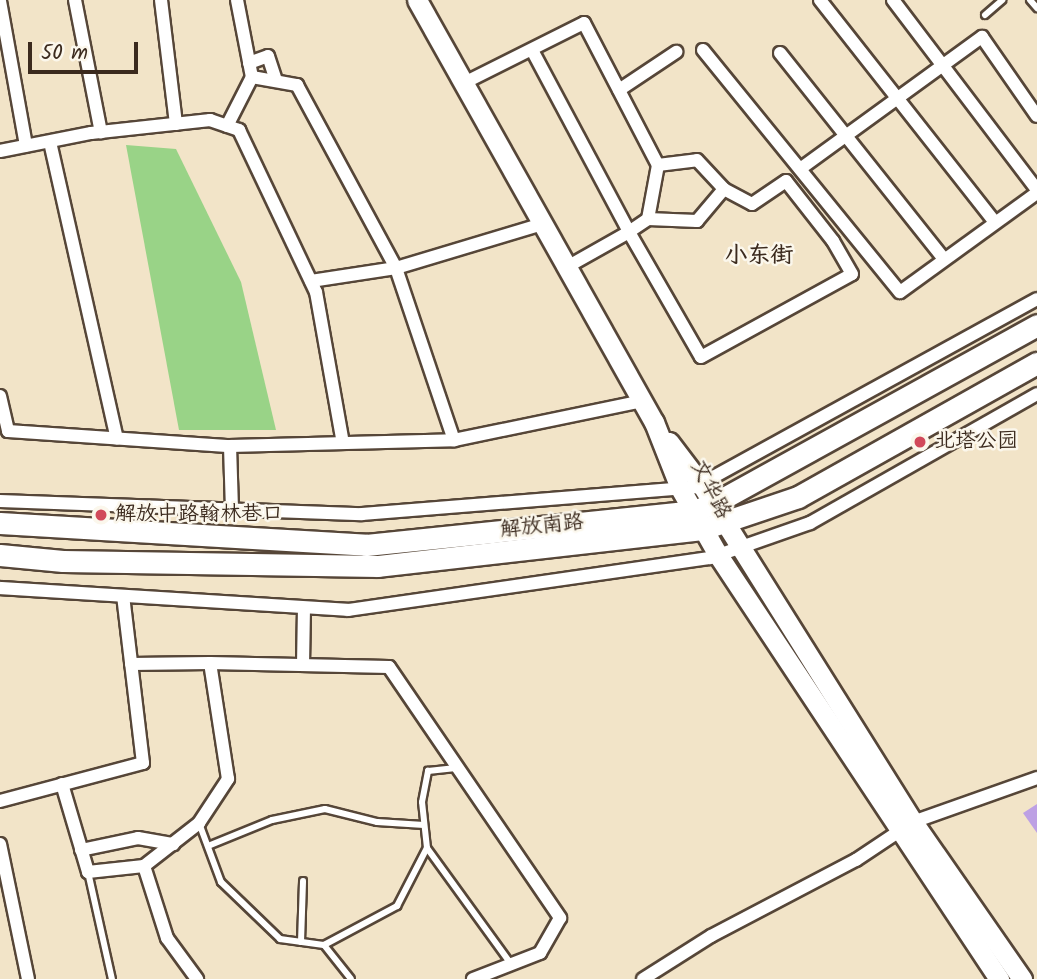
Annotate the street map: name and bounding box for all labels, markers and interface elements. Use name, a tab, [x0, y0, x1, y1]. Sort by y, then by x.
scale bar	[32, 28, 142, 72]
text: 50 m	[41, 37, 88, 70]
district label: 小东街	[725, 242, 793, 270]
place label: 北塔公园	[934, 429, 1018, 455]
marker: 北塔公园	[912, 434, 928, 450]
street label: 文华路	[684, 456, 736, 524]
place label: 解放中路翰林巷口	[115, 502, 283, 528]
marker: 解放中路翰林巷口	[93, 507, 109, 523]
street label: 解放南路	[499, 510, 585, 544]

